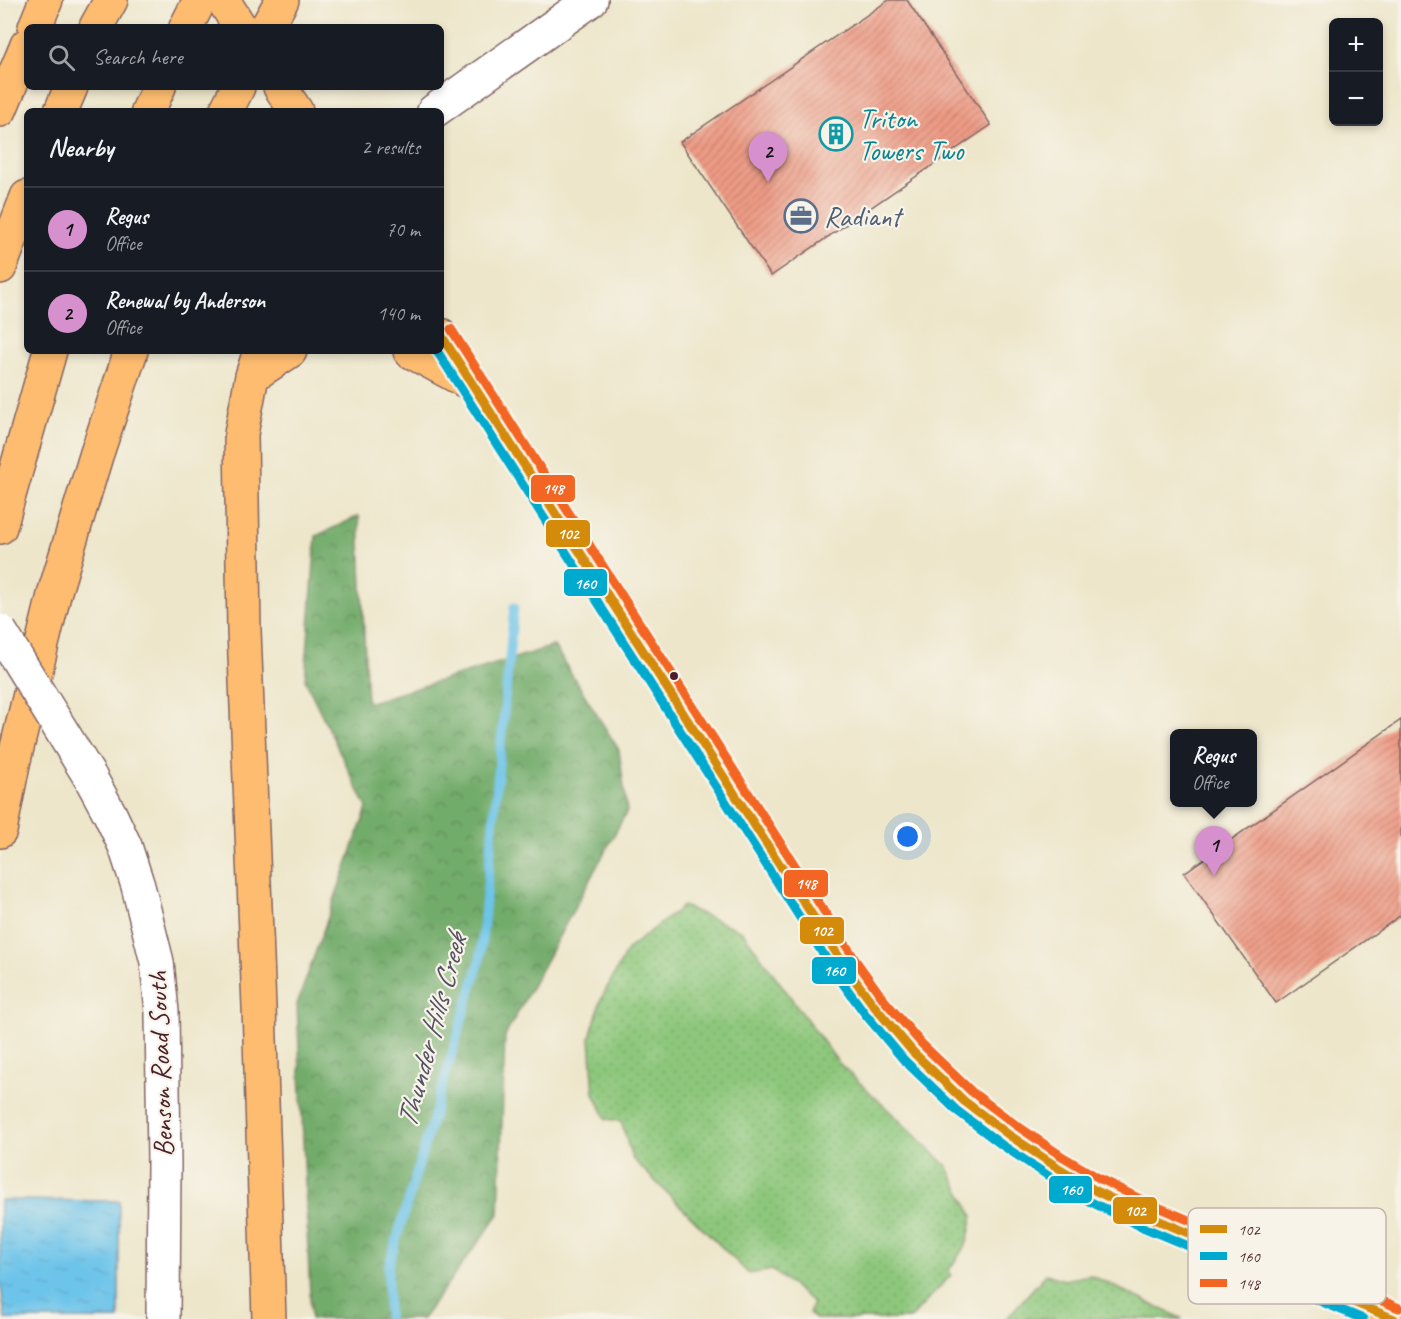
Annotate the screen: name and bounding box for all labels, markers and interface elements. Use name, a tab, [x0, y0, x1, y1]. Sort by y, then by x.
map controls	[1329, 18, 1383, 126]
button: +	[1329, 18, 1383, 72]
search box	[24, 24, 444, 90]
icon: search	[45, 41, 78, 74]
text: Search here	[93, 43, 183, 71]
button: −	[1329, 72, 1383, 126]
place label: Triton Towers Two	[859, 101, 965, 168]
building icon: Triton Towers Two	[818, 116, 854, 152]
text: Nearby	[48, 131, 113, 164]
pin: 2	[748, 132, 788, 182]
text: 2 results	[361, 135, 420, 160]
office icon: Radiant	[783, 198, 819, 234]
place label: Radiant	[824, 199, 904, 234]
text: Regus	[105, 203, 148, 231]
text: 1	[63, 217, 72, 242]
text: 70 m	[386, 217, 420, 242]
text: Office	[105, 231, 142, 256]
text: Renewal by Anderson	[105, 287, 265, 315]
text: 2	[63, 301, 72, 326]
text: 140 m	[377, 301, 420, 326]
text: Office	[105, 315, 142, 340]
line badge: 148	[530, 474, 576, 503]
text: 148	[542, 479, 566, 499]
line badge: 102	[545, 519, 591, 548]
text: 102	[557, 524, 581, 544]
line badge: 160	[563, 568, 608, 597]
text: 160	[574, 574, 598, 594]
unlabelled marker	[668, 670, 680, 682]
popup	[1170, 729, 1257, 807]
text: Regus	[1192, 742, 1235, 770]
text: Office	[1192, 770, 1229, 795]
your location	[893, 822, 922, 851]
pin: 1	[1194, 826, 1234, 876]
line badge: 148	[783, 869, 829, 898]
text: 148	[795, 874, 819, 894]
line badge: 102	[799, 916, 845, 945]
text: 102	[811, 921, 835, 941]
water label: Thunder Hills Creek	[387, 924, 477, 1132]
line badge: 160	[811, 956, 857, 985]
text: 160	[823, 961, 847, 981]
street label: Benson Road South	[139, 970, 181, 1157]
line badge: 160	[1048, 1175, 1093, 1204]
text: 160	[1060, 1180, 1084, 1200]
line badge: 102	[1112, 1196, 1158, 1225]
text: 102	[1124, 1201, 1148, 1221]
legend	[1188, 1208, 1386, 1304]
text: 102	[1238, 1220, 1261, 1240]
text: 160	[1238, 1247, 1261, 1267]
text: 148	[1238, 1274, 1261, 1294]

